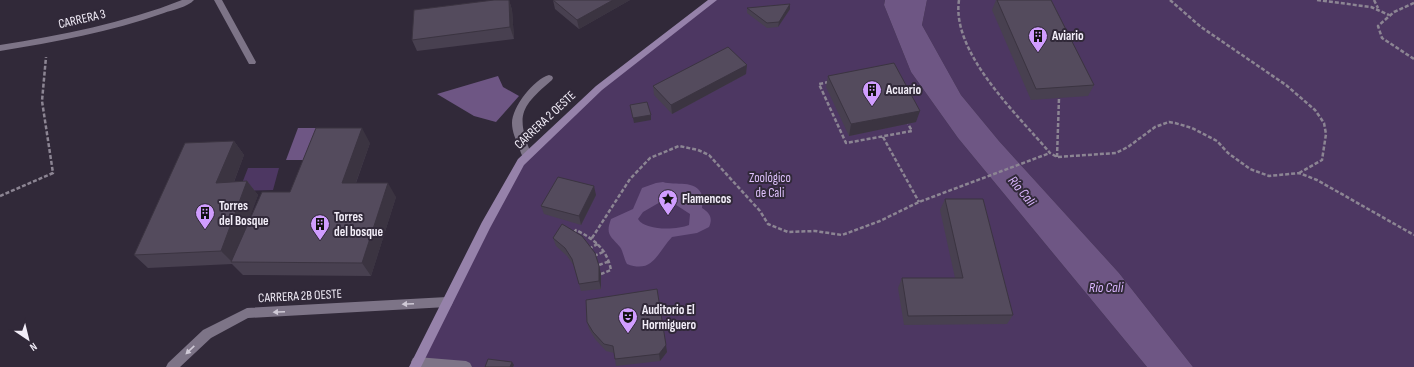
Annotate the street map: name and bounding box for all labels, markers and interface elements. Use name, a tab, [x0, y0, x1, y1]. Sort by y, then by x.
street label: CARRERA 3	[57, 6, 107, 32]
building icon: Aviario	[1027, 25, 1049, 53]
place label: Aviario	[1051, 28, 1084, 44]
building icon: Acuario	[861, 79, 883, 107]
place label: Acuario	[885, 82, 921, 98]
street label: CARRERA 2 OESTE	[511, 88, 579, 152]
park label: Zoológico de Cali	[749, 170, 791, 201]
water label: Río Cali	[1004, 172, 1040, 210]
place icon: Flamencos	[657, 188, 679, 216]
place label: Flamencos	[682, 191, 731, 207]
place label: Torres del Bosque	[219, 198, 269, 229]
building icon: Torres del Bosque	[194, 202, 216, 230]
place label: Torres del bosque	[334, 209, 384, 240]
building icon: Torres del bosque	[309, 213, 331, 241]
water label: Rio Cali	[1089, 279, 1124, 296]
street label: CARRERA 2B OESTE	[258, 286, 342, 306]
one-way arrow	[402, 300, 414, 307]
place label: Auditorio El Hormiguero	[641, 302, 696, 333]
theatre icon: Auditorio El Hormiguero	[617, 306, 639, 334]
one-way arrow	[273, 308, 285, 315]
north arrow	[8, 319, 48, 359]
text: N	[27, 340, 40, 354]
one-way arrow	[185, 346, 195, 355]

